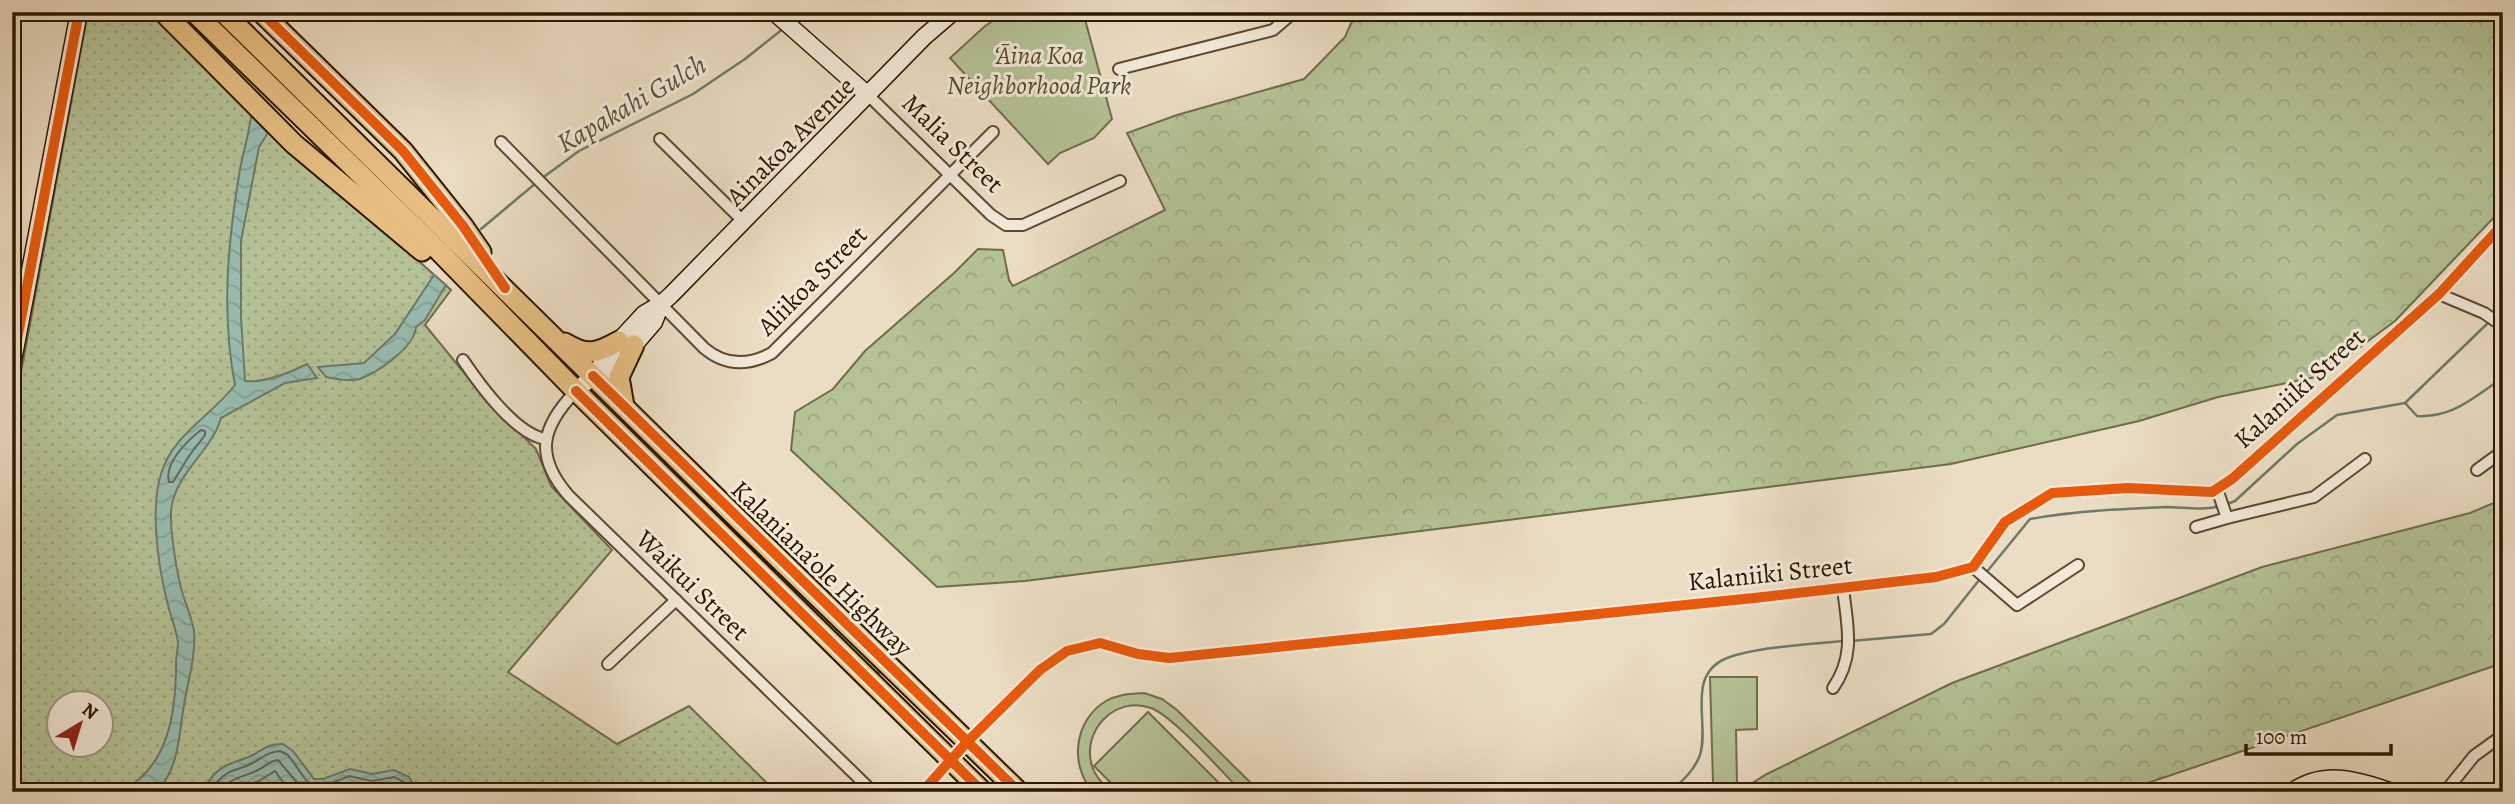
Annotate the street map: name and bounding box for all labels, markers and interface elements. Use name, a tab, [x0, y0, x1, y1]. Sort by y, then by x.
park label: ‘Āina Koa Neighborhood Park	[947, 38, 1131, 103]
water label: Kapakahi Gulch	[550, 46, 713, 162]
street label: Ainakoa Avenue	[718, 69, 862, 214]
street label: Malia Street	[894, 86, 1011, 201]
street label: Aliikoa Street	[749, 217, 875, 344]
street label: Kalaniiki Street	[2226, 320, 2373, 457]
street label: Kalaniana’ole Highway	[723, 473, 920, 664]
street label: Waikui Street	[628, 522, 757, 649]
street label: Kalaniiki Street	[1686, 547, 1854, 600]
north arrow	[46, 688, 116, 758]
text: N	[76, 697, 103, 726]
scale bar	[2246, 713, 2391, 757]
text: 100 m	[2256, 723, 2307, 751]

